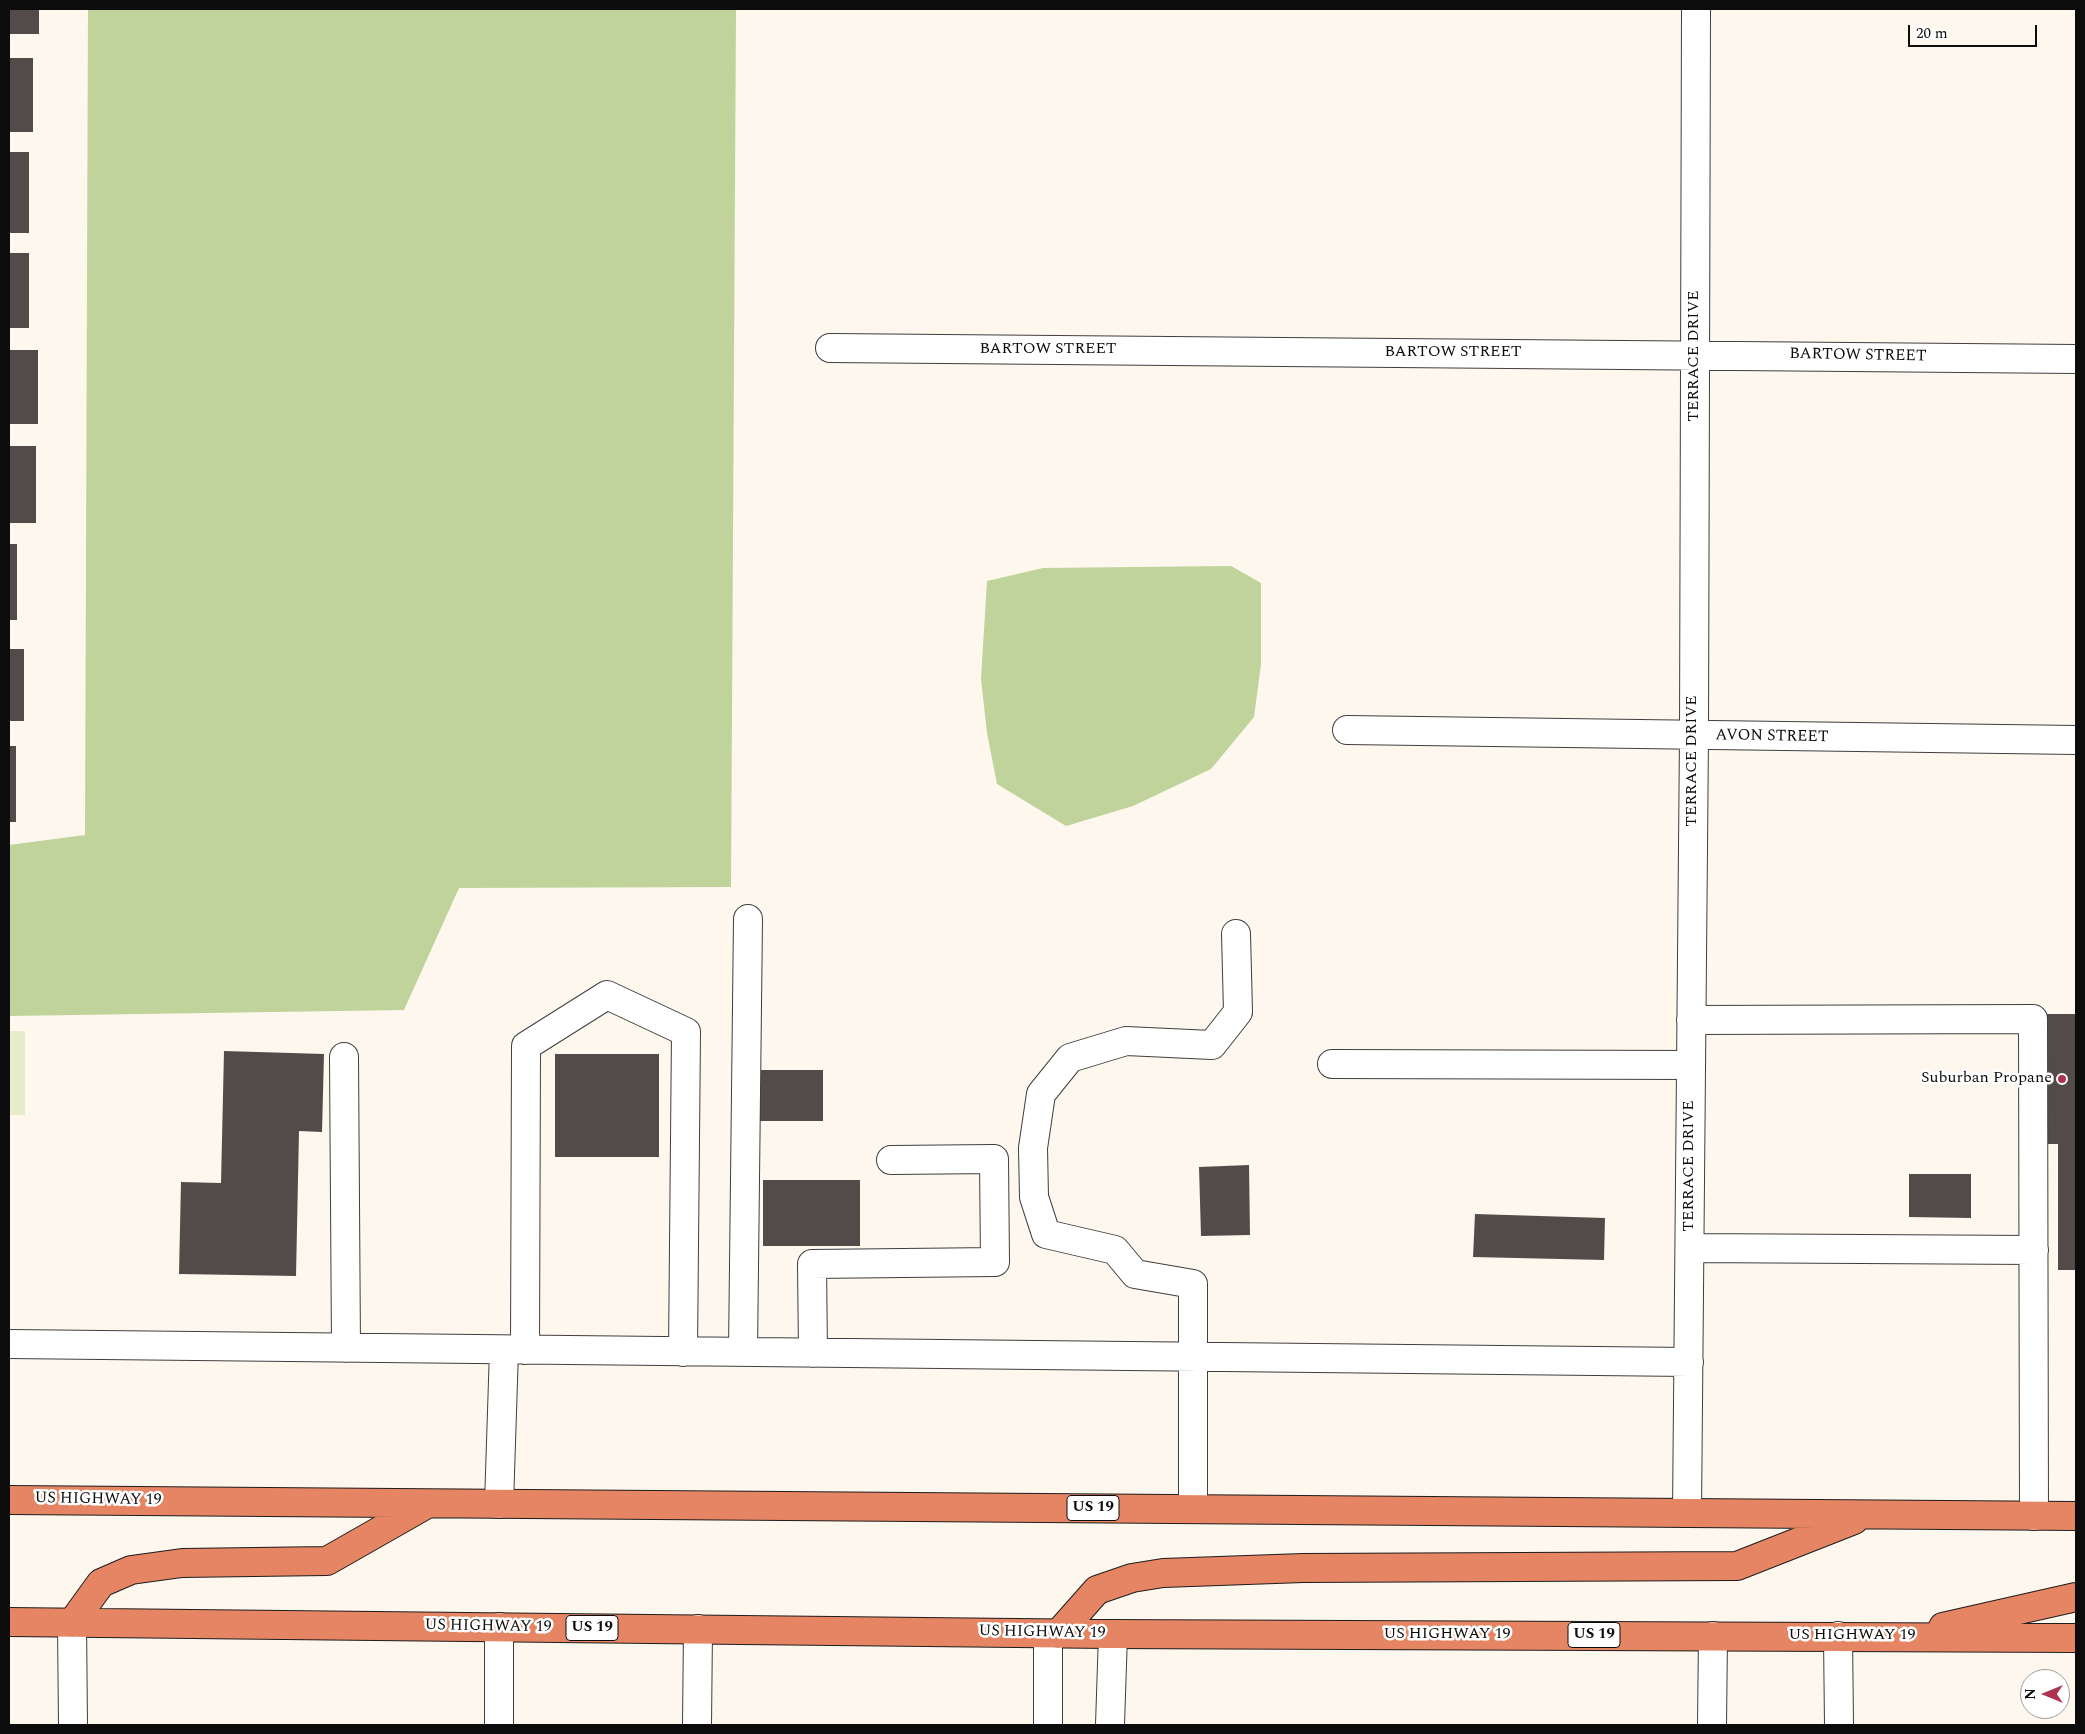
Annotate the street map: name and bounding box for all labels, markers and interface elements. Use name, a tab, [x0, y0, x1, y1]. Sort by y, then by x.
scale bar	[1910, 15, 2039, 47]
text: 20 m	[1916, 22, 1948, 45]
street label: TERRACE DRIVE	[1685, 290, 1705, 422]
street label: BARTOW STREET	[979, 340, 1117, 360]
street label: BARTOW STREET	[1384, 343, 1522, 363]
street label: BARTOW STREET	[1789, 345, 1927, 367]
street label: TERRACE DRIVE	[1683, 695, 1703, 827]
street label: AVON STREET	[1715, 726, 1829, 748]
place label: Suburban Propane	[1921, 1069, 2052, 1089]
marker: Suburban Propane	[2056, 1073, 2068, 1085]
street label: TERRACE DRIVE	[1680, 1100, 1700, 1232]
street label: US HIGHWAY 19	[34, 1489, 162, 1511]
road number: US 19	[1067, 1496, 1119, 1520]
street label: US HIGHWAY 19	[424, 1616, 552, 1638]
road number: US 19	[566, 1616, 618, 1640]
street label: US HIGHWAY 19	[978, 1622, 1106, 1644]
road number: US 19	[1568, 1622, 1620, 1648]
street label: US HIGHWAY 19	[1383, 1625, 1511, 1645]
street label: US HIGHWAY 19	[1788, 1626, 1916, 1646]
north arrow	[2020, 1669, 2070, 1719]
text: N	[2020, 1688, 2041, 1700]

